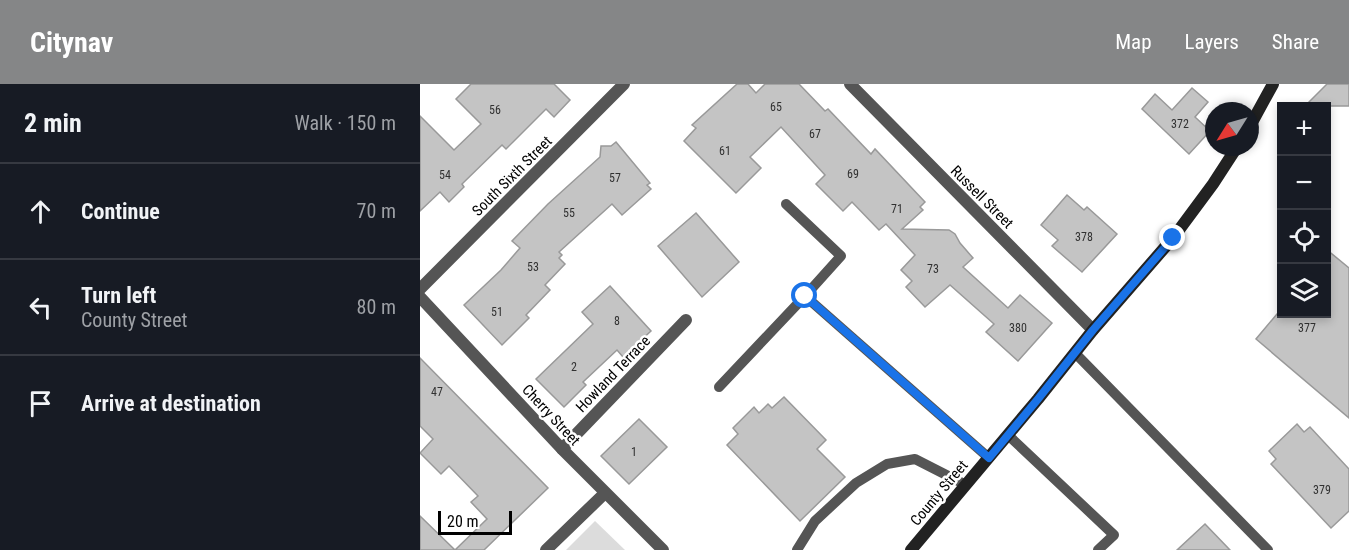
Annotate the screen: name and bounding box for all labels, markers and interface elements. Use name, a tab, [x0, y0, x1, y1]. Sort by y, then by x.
text: Citynav	[30, 26, 113, 59]
text: Map	[1115, 30, 1152, 54]
text: Layers	[1185, 30, 1239, 54]
text: Share	[1272, 30, 1319, 54]
house number: 65	[770, 100, 782, 114]
north arrow	[1205, 102, 1259, 156]
map controls	[1277, 102, 1331, 318]
button: +	[1277, 102, 1331, 156]
house number: 56	[489, 103, 501, 117]
text: 2 min	[24, 108, 82, 138]
text: Walk · 150 m	[295, 111, 396, 135]
house number: 372	[1171, 117, 1189, 131]
house number: 67	[809, 127, 821, 141]
street label: South Sixth Street	[468, 132, 556, 220]
house number: 61	[719, 144, 731, 158]
button: −	[1277, 156, 1331, 210]
street label: Russell Street	[947, 162, 1017, 232]
house number: 69	[847, 167, 859, 181]
house number: 54	[439, 168, 451, 182]
house number: 57	[609, 171, 621, 185]
icon: ahead	[24, 195, 57, 228]
text: Continue	[81, 199, 160, 224]
text: 70 m	[357, 199, 396, 223]
house number: 71	[891, 202, 903, 216]
house number: 55	[563, 206, 575, 220]
button: locate	[1277, 210, 1331, 264]
route end	[1159, 224, 1185, 250]
house number: 378	[1075, 230, 1093, 244]
house number: 53	[527, 260, 539, 274]
house number: 73	[927, 262, 939, 276]
button: layers	[1277, 264, 1331, 318]
route start	[791, 282, 817, 308]
text: Turn left	[81, 283, 156, 308]
icon: left	[24, 291, 57, 324]
text: 80 m	[357, 295, 396, 319]
house number: 51	[491, 305, 503, 319]
text: County Street	[81, 308, 187, 332]
house number: 8	[614, 314, 620, 328]
house number: 380	[1009, 321, 1027, 335]
house number: 377	[1298, 321, 1316, 335]
street label: Howland Terrace	[572, 332, 654, 416]
house number: 2	[571, 360, 577, 374]
street label: Cherry Street	[518, 381, 584, 449]
house number: 47	[431, 385, 443, 399]
icon: arrive	[24, 387, 57, 420]
text: Arrive at destination	[81, 391, 261, 416]
house number: 1	[631, 445, 637, 459]
street label: County Street	[906, 457, 972, 529]
house number: 379	[1313, 483, 1331, 497]
scale bar	[438, 508, 512, 536]
text: 20 m	[447, 512, 479, 531]

